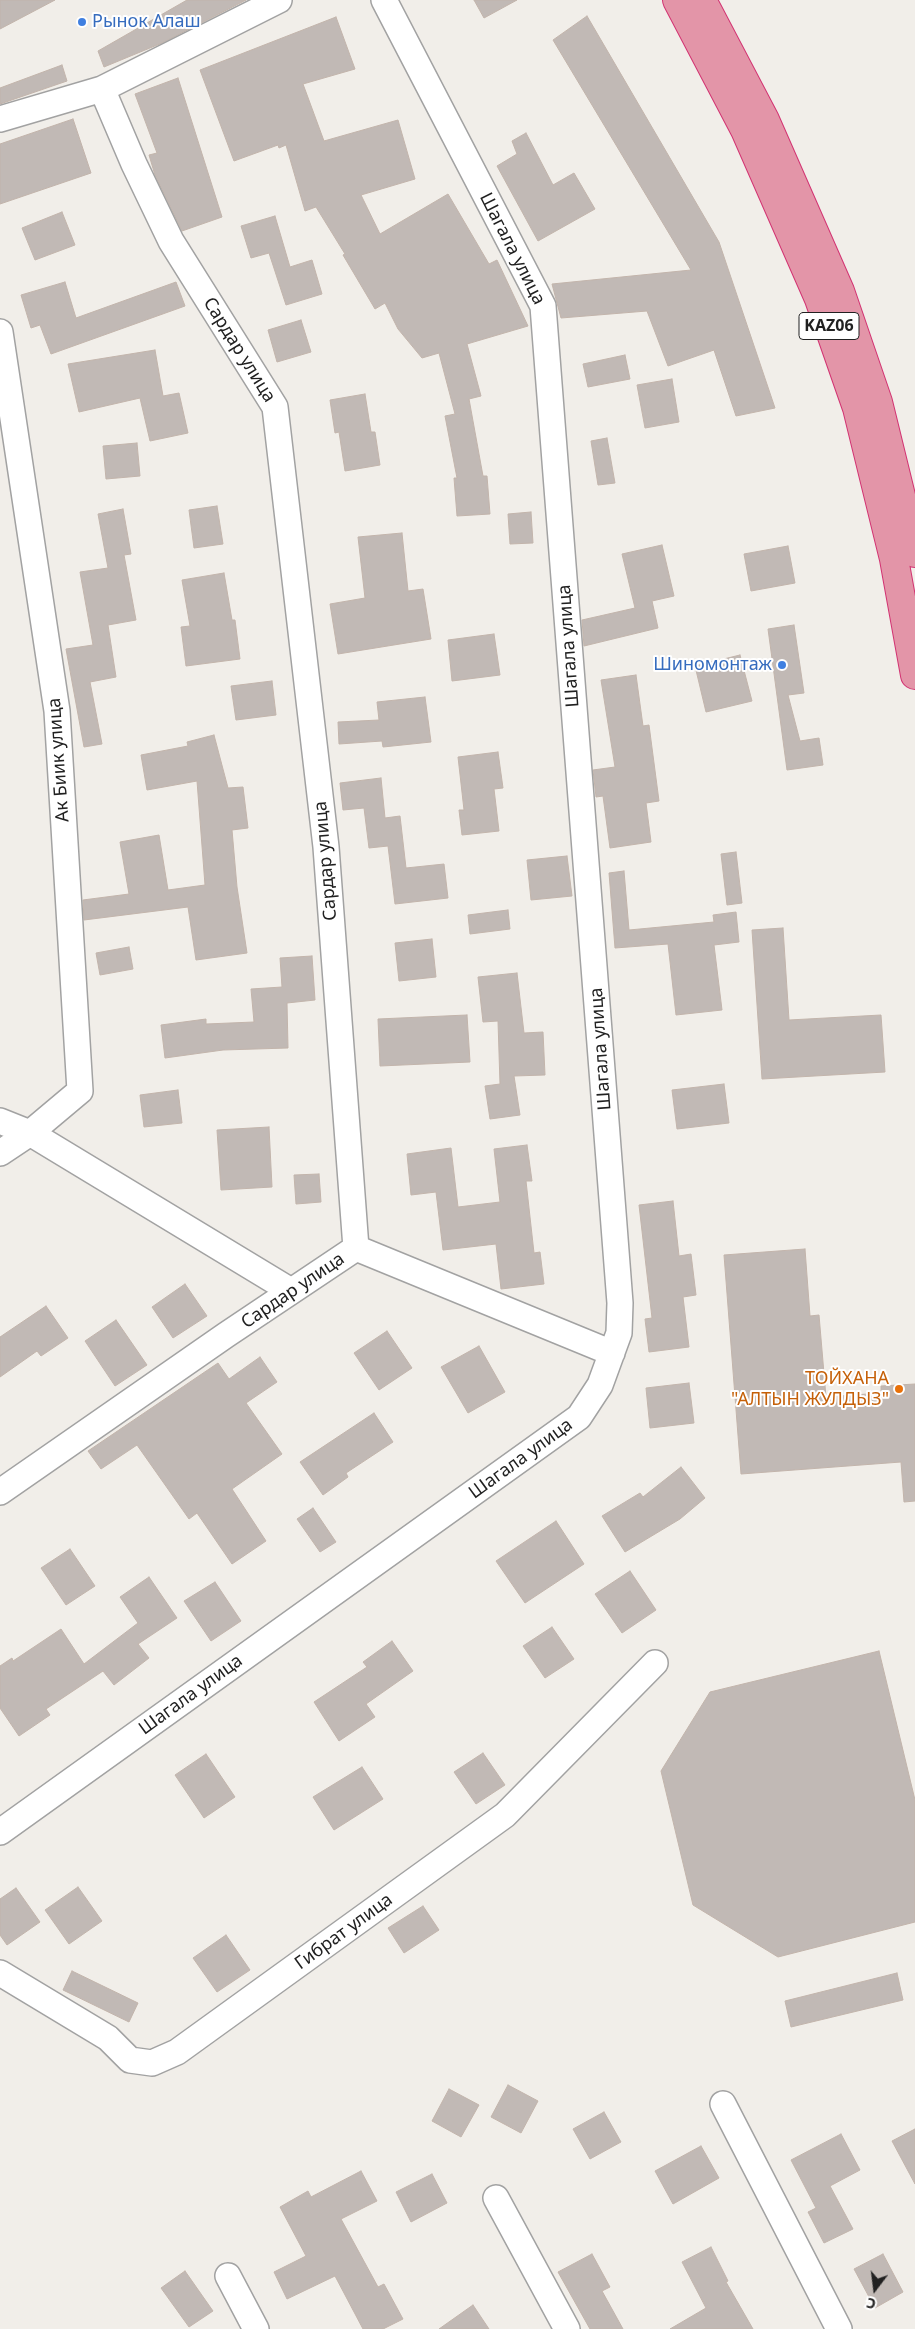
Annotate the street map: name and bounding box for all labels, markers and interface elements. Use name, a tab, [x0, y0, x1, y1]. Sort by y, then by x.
place label: Рынок Алаш	[92, 11, 201, 33]
marker: Рынок Алаш	[76, 16, 88, 28]
street label: Шагала улица	[474, 189, 550, 309]
street label: Сардар улица	[198, 293, 280, 407]
road number: KАZ06	[799, 312, 859, 340]
street label: Шагала улица	[554, 584, 584, 708]
place label: Шиномонтаж	[653, 654, 772, 676]
marker: Шиномонтаж	[776, 659, 788, 671]
street label: Ак Биик улица	[44, 697, 74, 823]
street label: Сардар улица	[310, 800, 342, 922]
street label: Шагала улица	[586, 987, 616, 1111]
street label: Сардар улица	[237, 1249, 349, 1333]
place label: ТОЙХАНА "АЛТЫН ЖУЛДЫЗ"	[731, 1368, 889, 1410]
marker: ТОЙХАНА "АЛТЫН ЖУЛДЫЗ"	[893, 1383, 905, 1395]
street label: Шагала улица	[465, 1414, 577, 1504]
street label: Шагала улица	[135, 1650, 247, 1740]
street label: Гибрат улица	[291, 1889, 397, 1975]
north arrow	[850, 2264, 900, 2314]
text: С	[864, 2294, 878, 2314]

